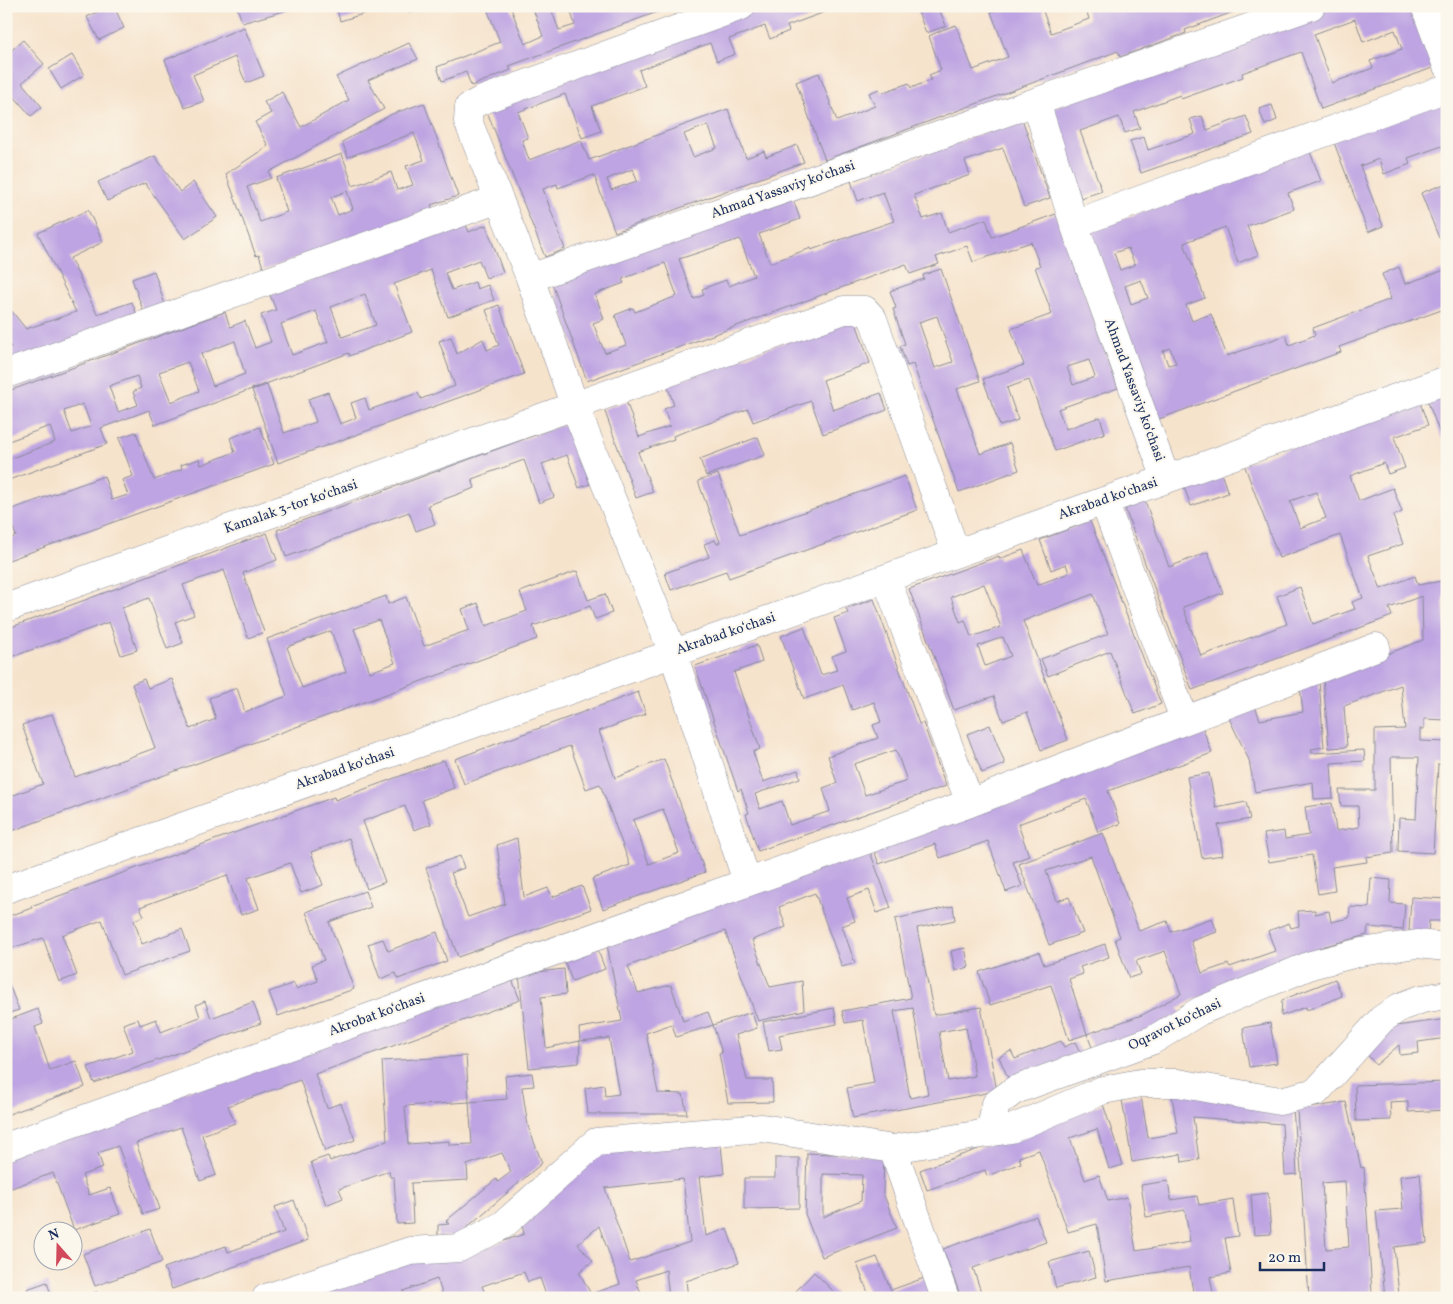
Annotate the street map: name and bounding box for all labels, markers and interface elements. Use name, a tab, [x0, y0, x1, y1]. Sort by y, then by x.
street label: Ahmad Yassaviy koʻchasi	[708, 156, 858, 224]
street label: Ahmad Yassaviy koʻchasi	[1099, 316, 1169, 464]
street label: Akrabad koʻchasi	[1056, 473, 1160, 525]
street label: Kamalak 3-tor koʻchasi	[222, 475, 360, 539]
street label: Akrabad koʻchasi	[674, 608, 778, 660]
street label: Akrabad koʻchasi	[293, 743, 397, 795]
street label: Akrobat koʻchasi	[326, 989, 428, 1041]
street label: Oqravot koʻchasi	[1125, 994, 1225, 1056]
north arrow	[32, 1222, 82, 1272]
text: N	[46, 1225, 62, 1246]
scale bar	[1260, 1239, 1324, 1271]
text: 20 m	[1268, 1248, 1301, 1269]

